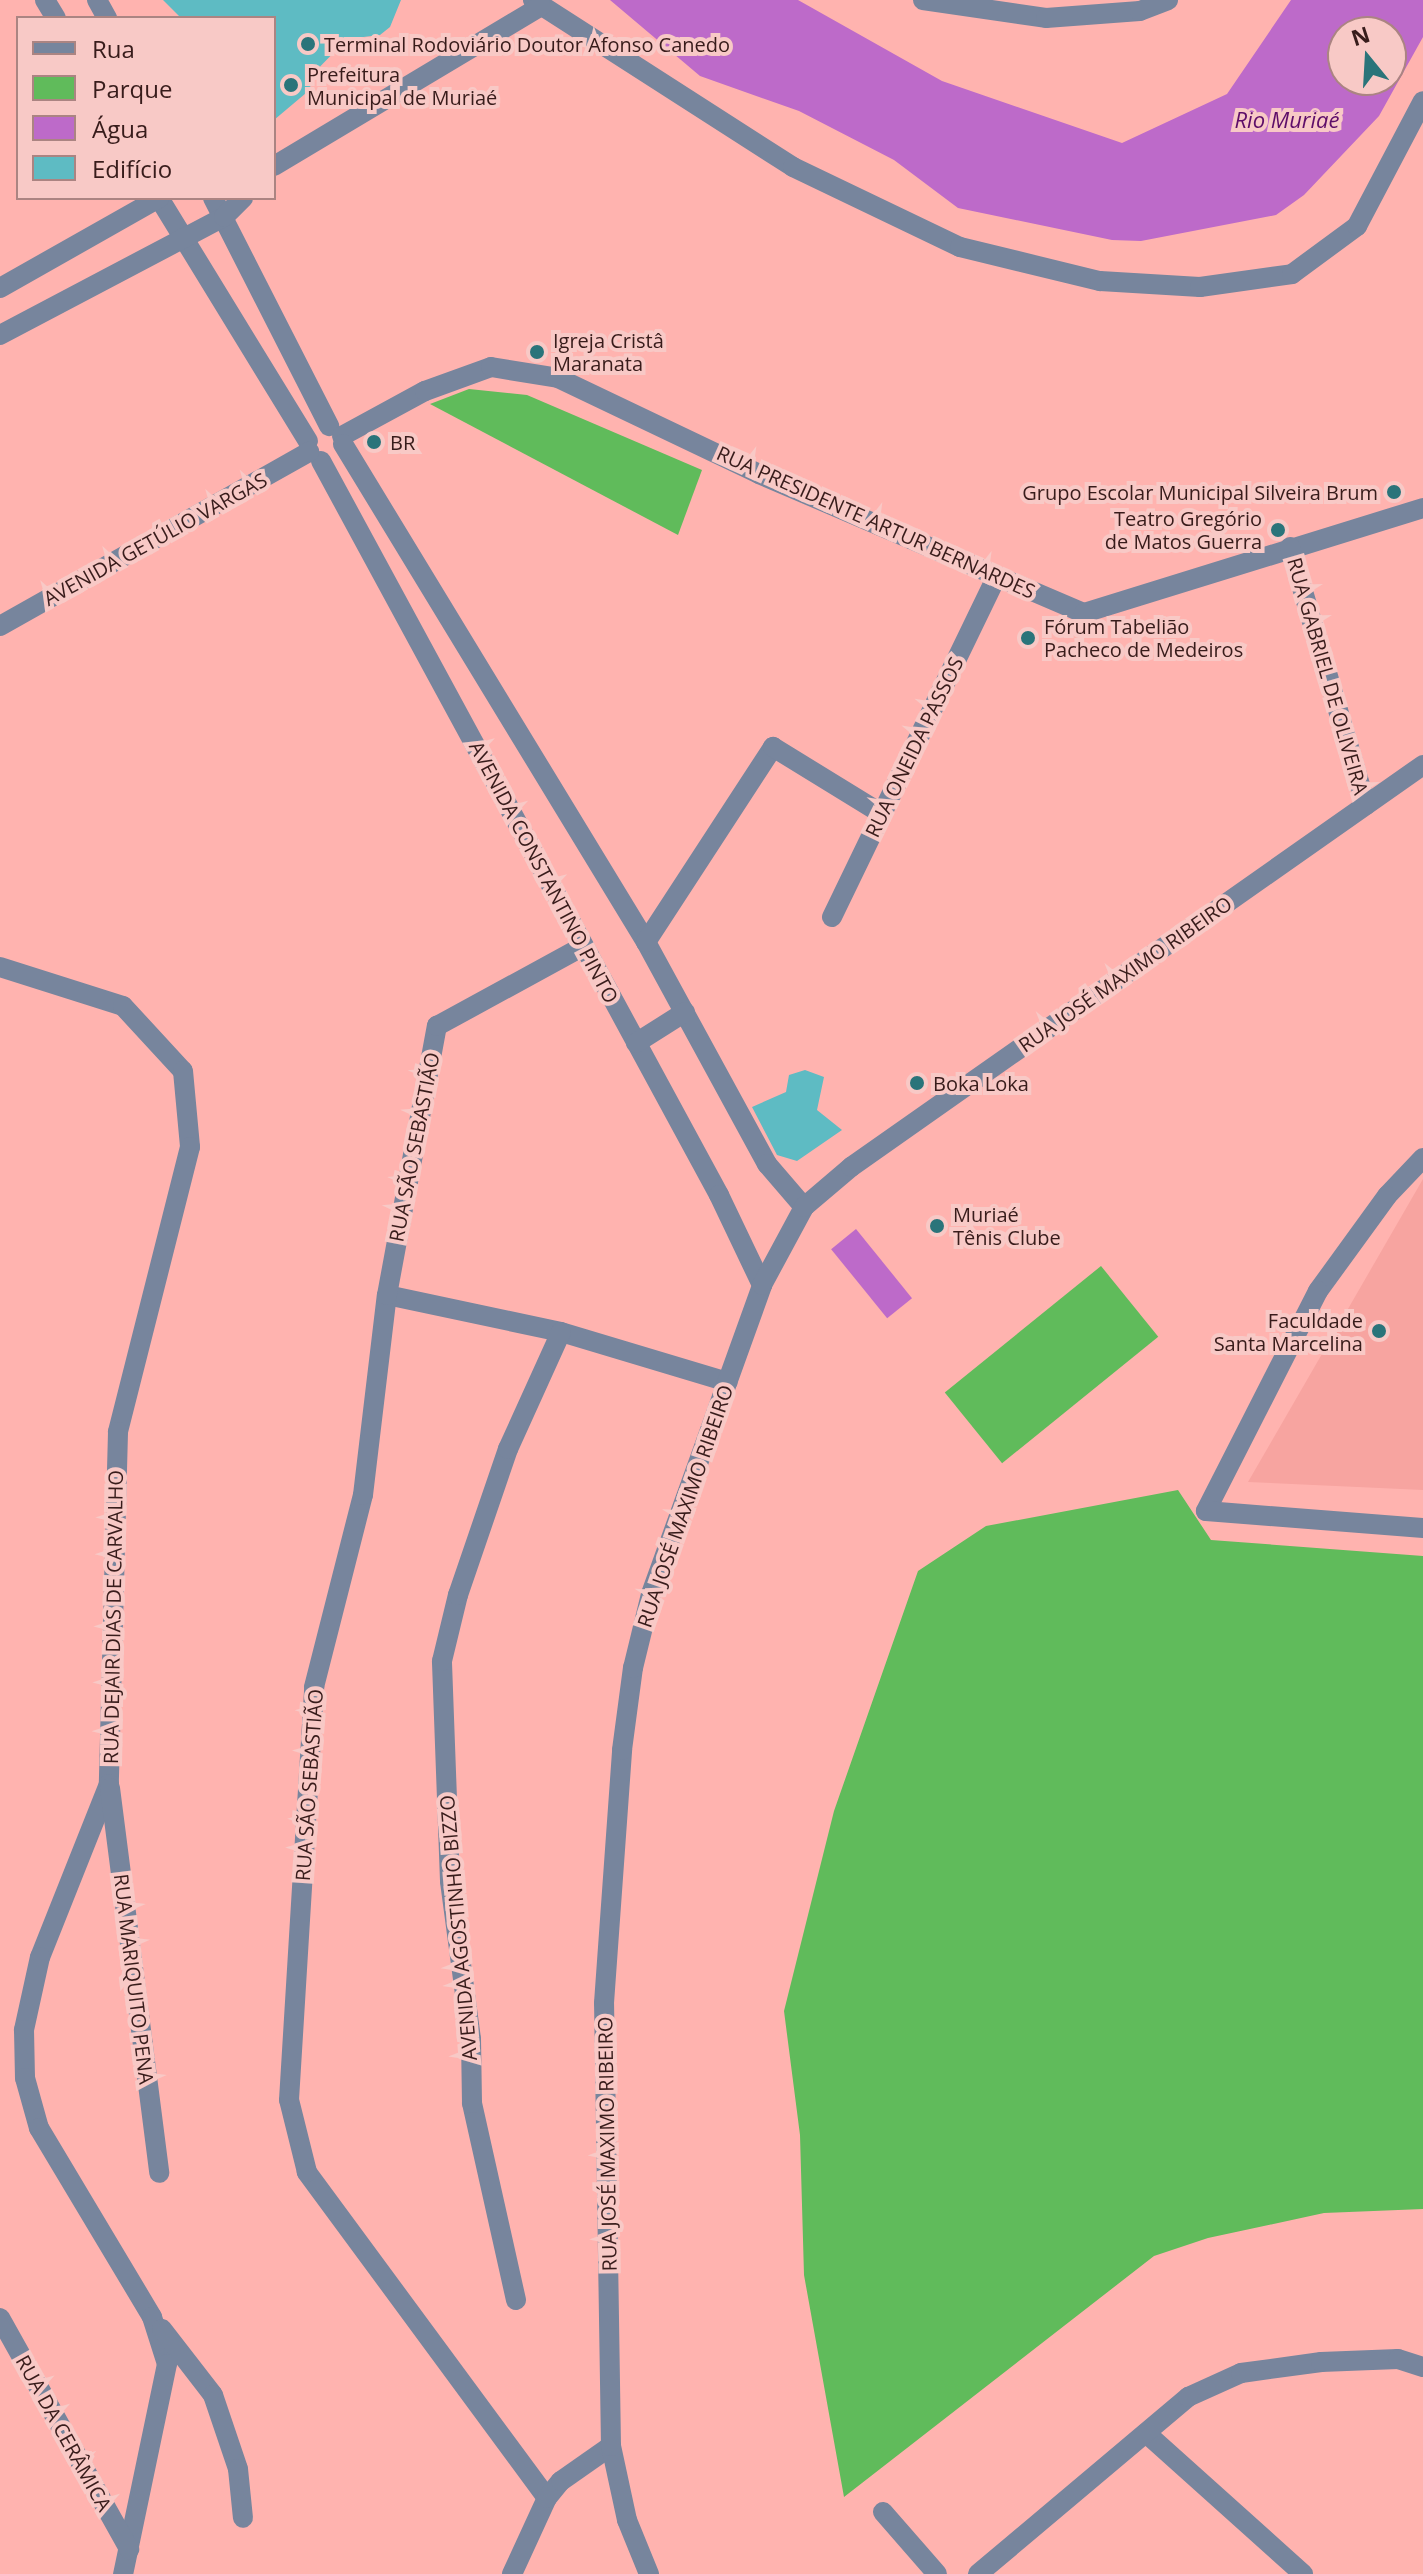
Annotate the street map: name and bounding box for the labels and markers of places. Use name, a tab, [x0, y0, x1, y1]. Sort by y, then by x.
place label: Terminal Rodoviário Doutor Afonso Canedo	[324, 32, 730, 56]
marker: Terminal Rodoviário Doutor Afonso Canedo	[299, 35, 317, 53]
place label: Prefeitura Municipal de Muriaé	[307, 62, 497, 109]
marker: Prefeitura Municipal de Muriaé	[282, 76, 300, 94]
place label: Igreja Cristâ Maranata	[553, 328, 664, 375]
marker: Igreja Cristâ Maranata	[528, 343, 546, 361]
place label: BR	[390, 430, 415, 454]
marker: BR	[365, 433, 383, 451]
place label: Grupo Escolar Municipal Silveira Brum	[1022, 480, 1378, 504]
marker: Grupo Escolar Municipal Silveira Brum	[1385, 483, 1403, 501]
place label: Teatro Gregório de Matos Guerra	[1105, 506, 1262, 553]
marker: Teatro Gregório de Matos Guerra	[1269, 521, 1287, 539]
place label: Fórum Tabelião Pacheco de Medeiros	[1044, 614, 1243, 661]
marker: Fórum Tabelião Pacheco de Medeiros	[1019, 629, 1037, 647]
place label: Boka Loka	[933, 1071, 1029, 1095]
marker: Boka Loka	[908, 1074, 926, 1092]
place label: Muriaé Tênis Clube	[953, 1202, 1061, 1249]
marker: Muriaé Tênis Clube	[928, 1217, 946, 1235]
place label: Faculdade Santa Marcelina	[1214, 1308, 1363, 1355]
marker: Faculdade Santa Marcelina	[1370, 1322, 1388, 1340]

